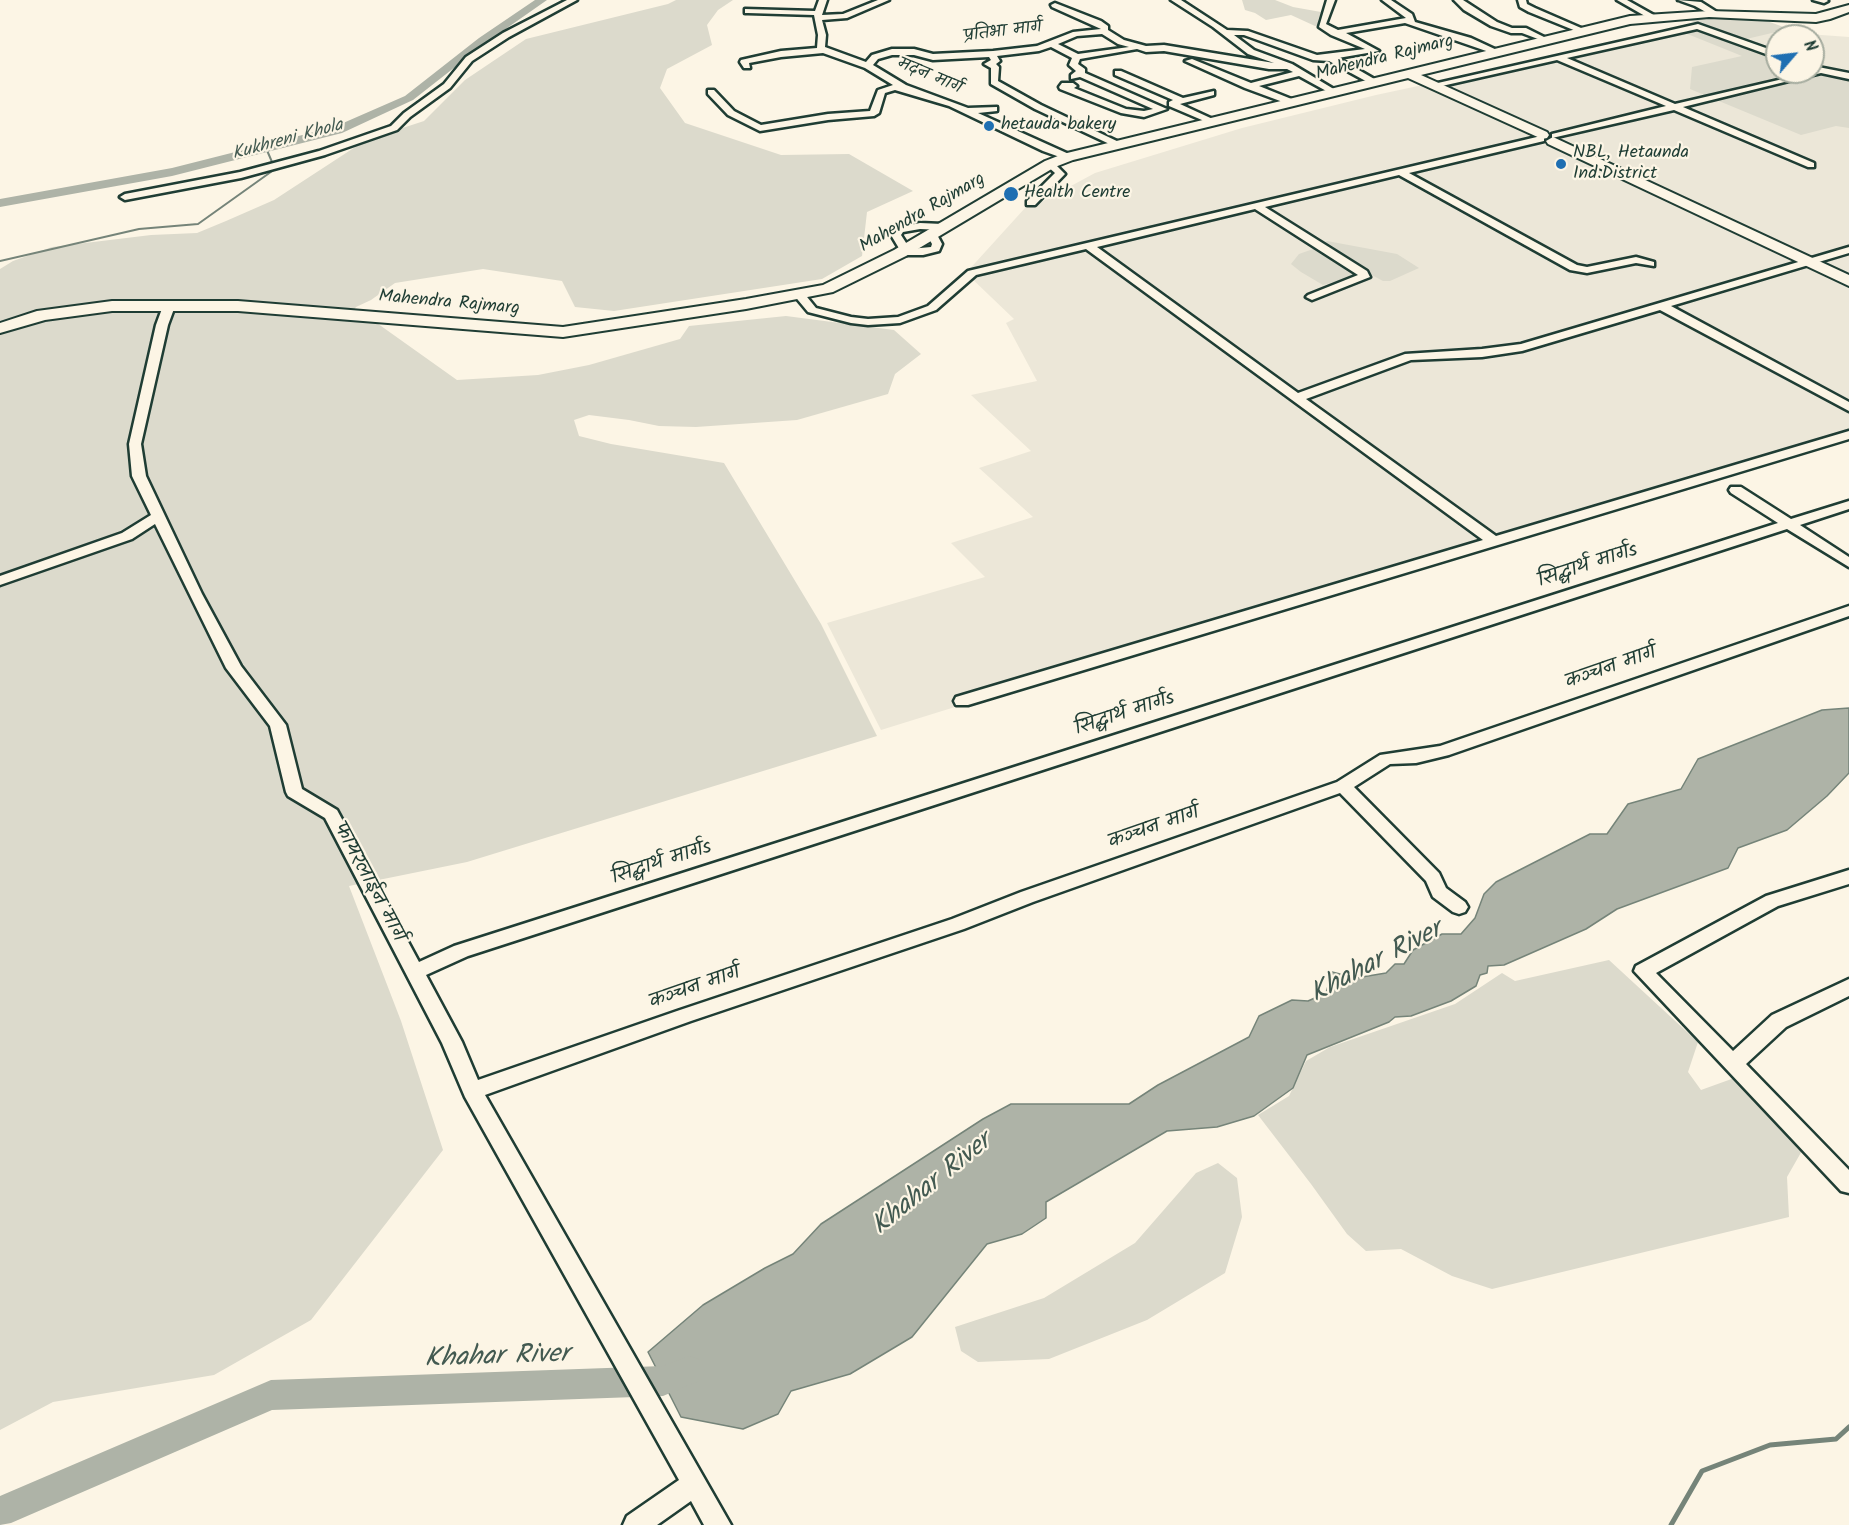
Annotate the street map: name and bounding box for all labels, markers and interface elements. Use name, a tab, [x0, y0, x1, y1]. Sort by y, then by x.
street label: प्रतिभा मार्ग	[963, 18, 1043, 48]
north arrow	[1765, 24, 1825, 84]
street label: Mahendra Rajmarg	[1314, 31, 1456, 87]
text: N	[1796, 36, 1823, 57]
street label: मदन मार्ग	[894, 54, 964, 100]
place label: hetauda bakery	[1001, 115, 1116, 137]
water label: Kukhreni Khola	[230, 116, 346, 166]
marker: hetauda bakery	[982, 119, 996, 133]
place label: NBL, Hetaunda Ind.District	[1573, 143, 1689, 186]
marker: NBL, Hetaunda Ind.District	[1554, 157, 1568, 171]
street label: Mahendra Rajmarg	[856, 169, 990, 259]
place label: Health Centre	[1024, 183, 1130, 205]
marker: Health Centre	[1002, 185, 1020, 203]
street label: Mahendra Rajmarg	[378, 287, 520, 321]
street label: सिद्धार्थ मार्गs	[1535, 539, 1641, 595]
street label: कञ्चन मार्ग	[1562, 642, 1660, 696]
street label: सिद्धार्थ मार्गs	[1072, 687, 1178, 743]
street label: कञ्चन मार्ग	[1105, 802, 1203, 856]
street label: फायरलाईन मार्ग	[326, 820, 410, 946]
street label: सिद्धार्थ मार्गs	[609, 836, 715, 892]
water label: Khahar River	[1306, 916, 1448, 1012]
street label: कञ्चन मार्ग	[646, 962, 744, 1016]
water label: Khahar River	[867, 1128, 999, 1244]
water label: Khahar River	[424, 1340, 570, 1378]

